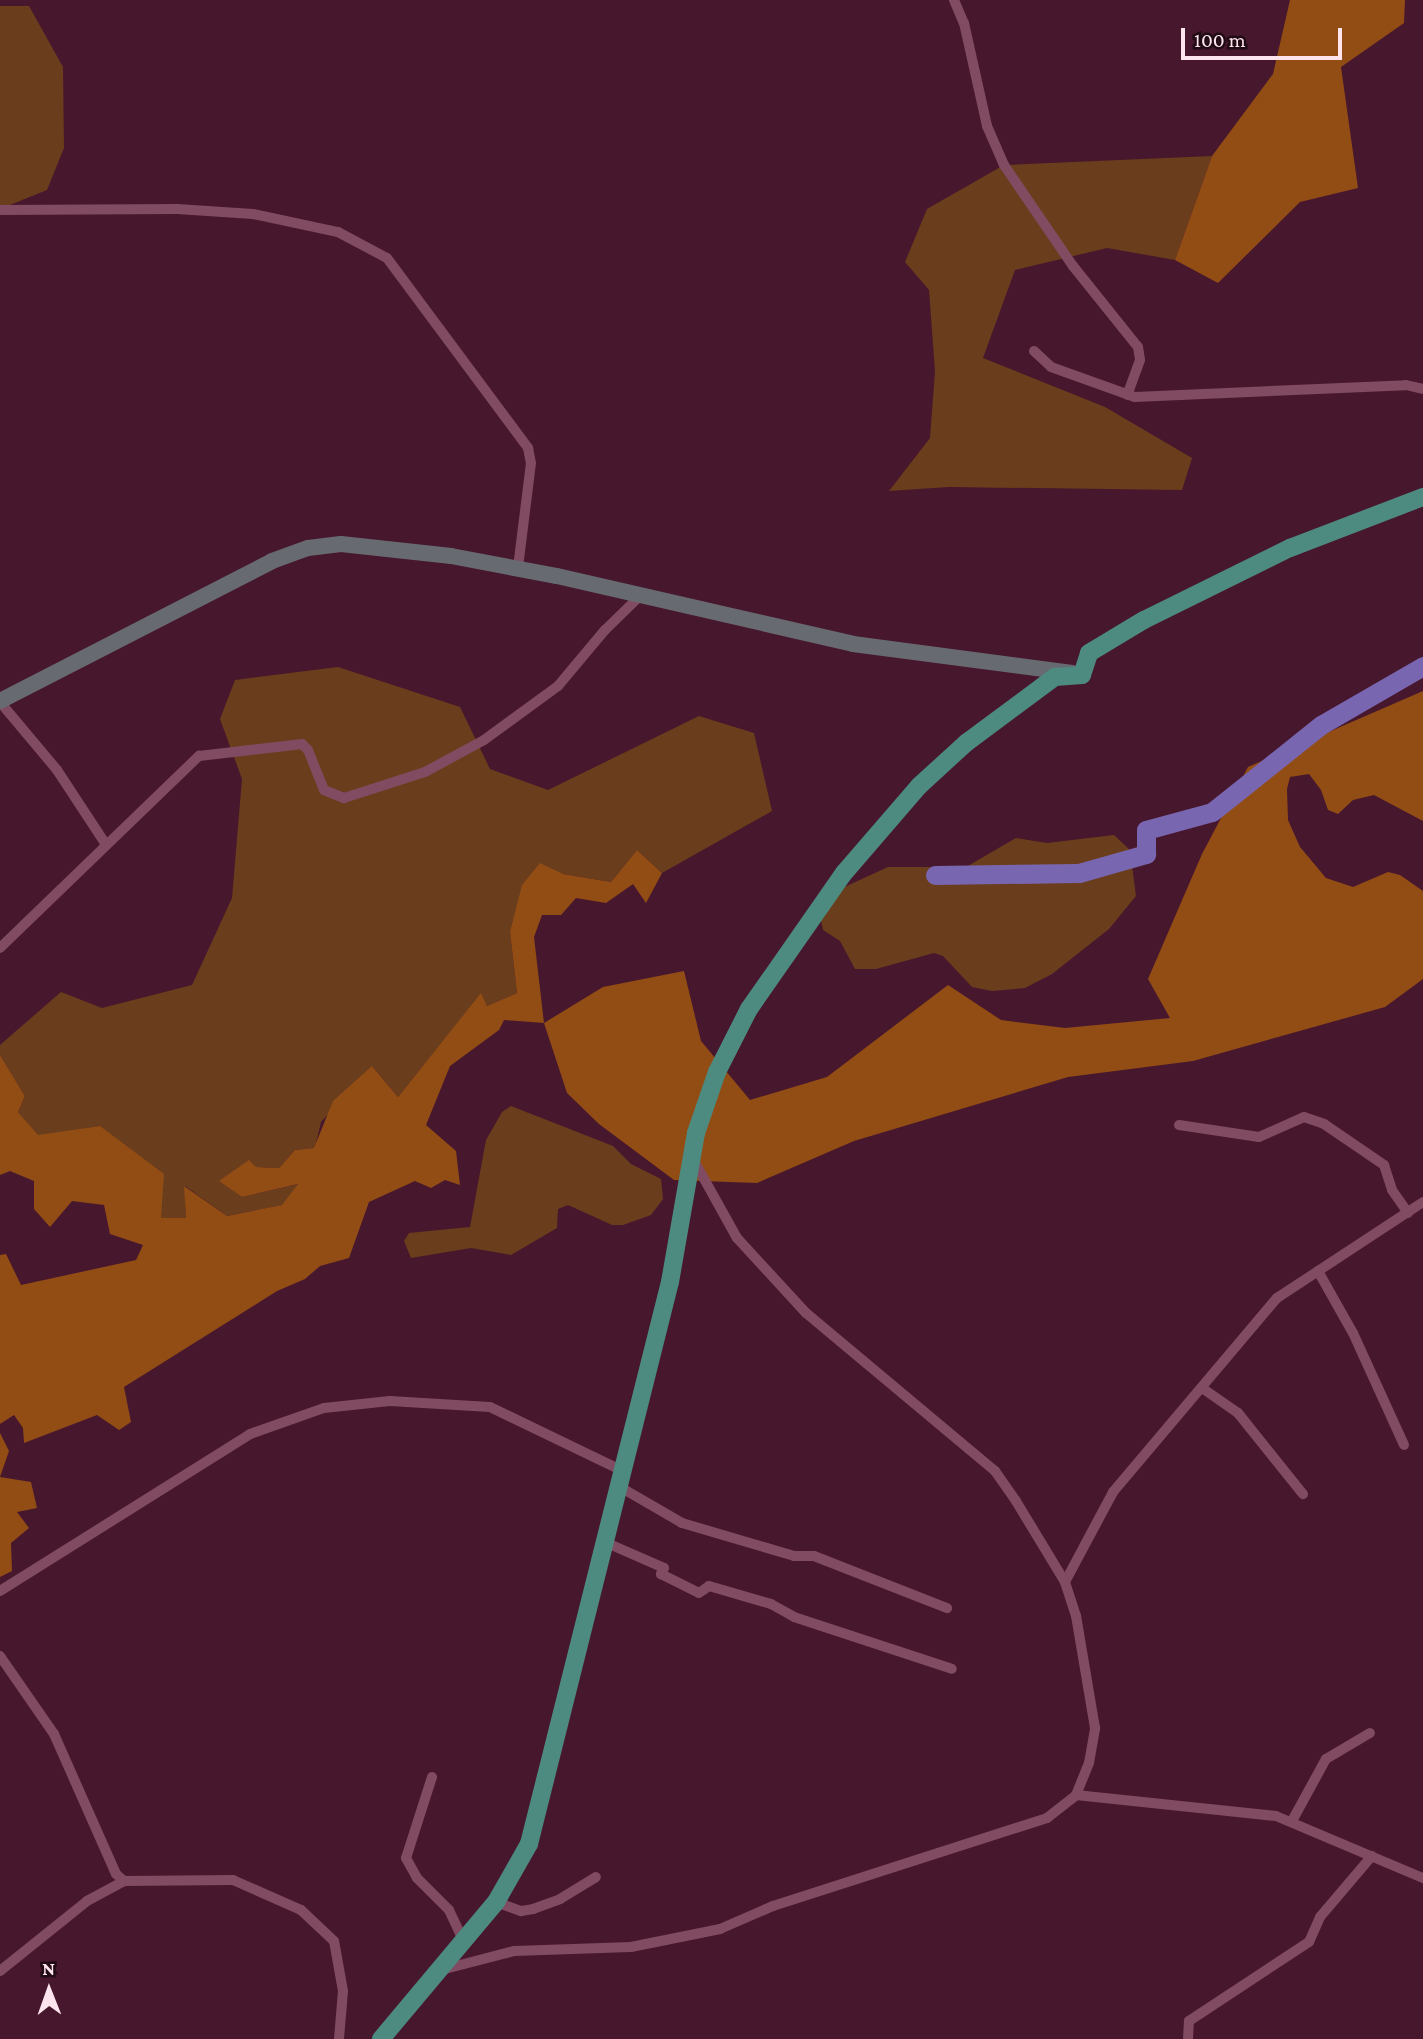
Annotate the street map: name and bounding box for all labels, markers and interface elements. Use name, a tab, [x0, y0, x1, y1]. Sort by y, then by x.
scale bar	[1185, 14, 1346, 58]
text: 100 m	[1194, 28, 1246, 52]
north arrow	[14, 1955, 84, 2025]
text: N	[42, 1958, 55, 1979]

